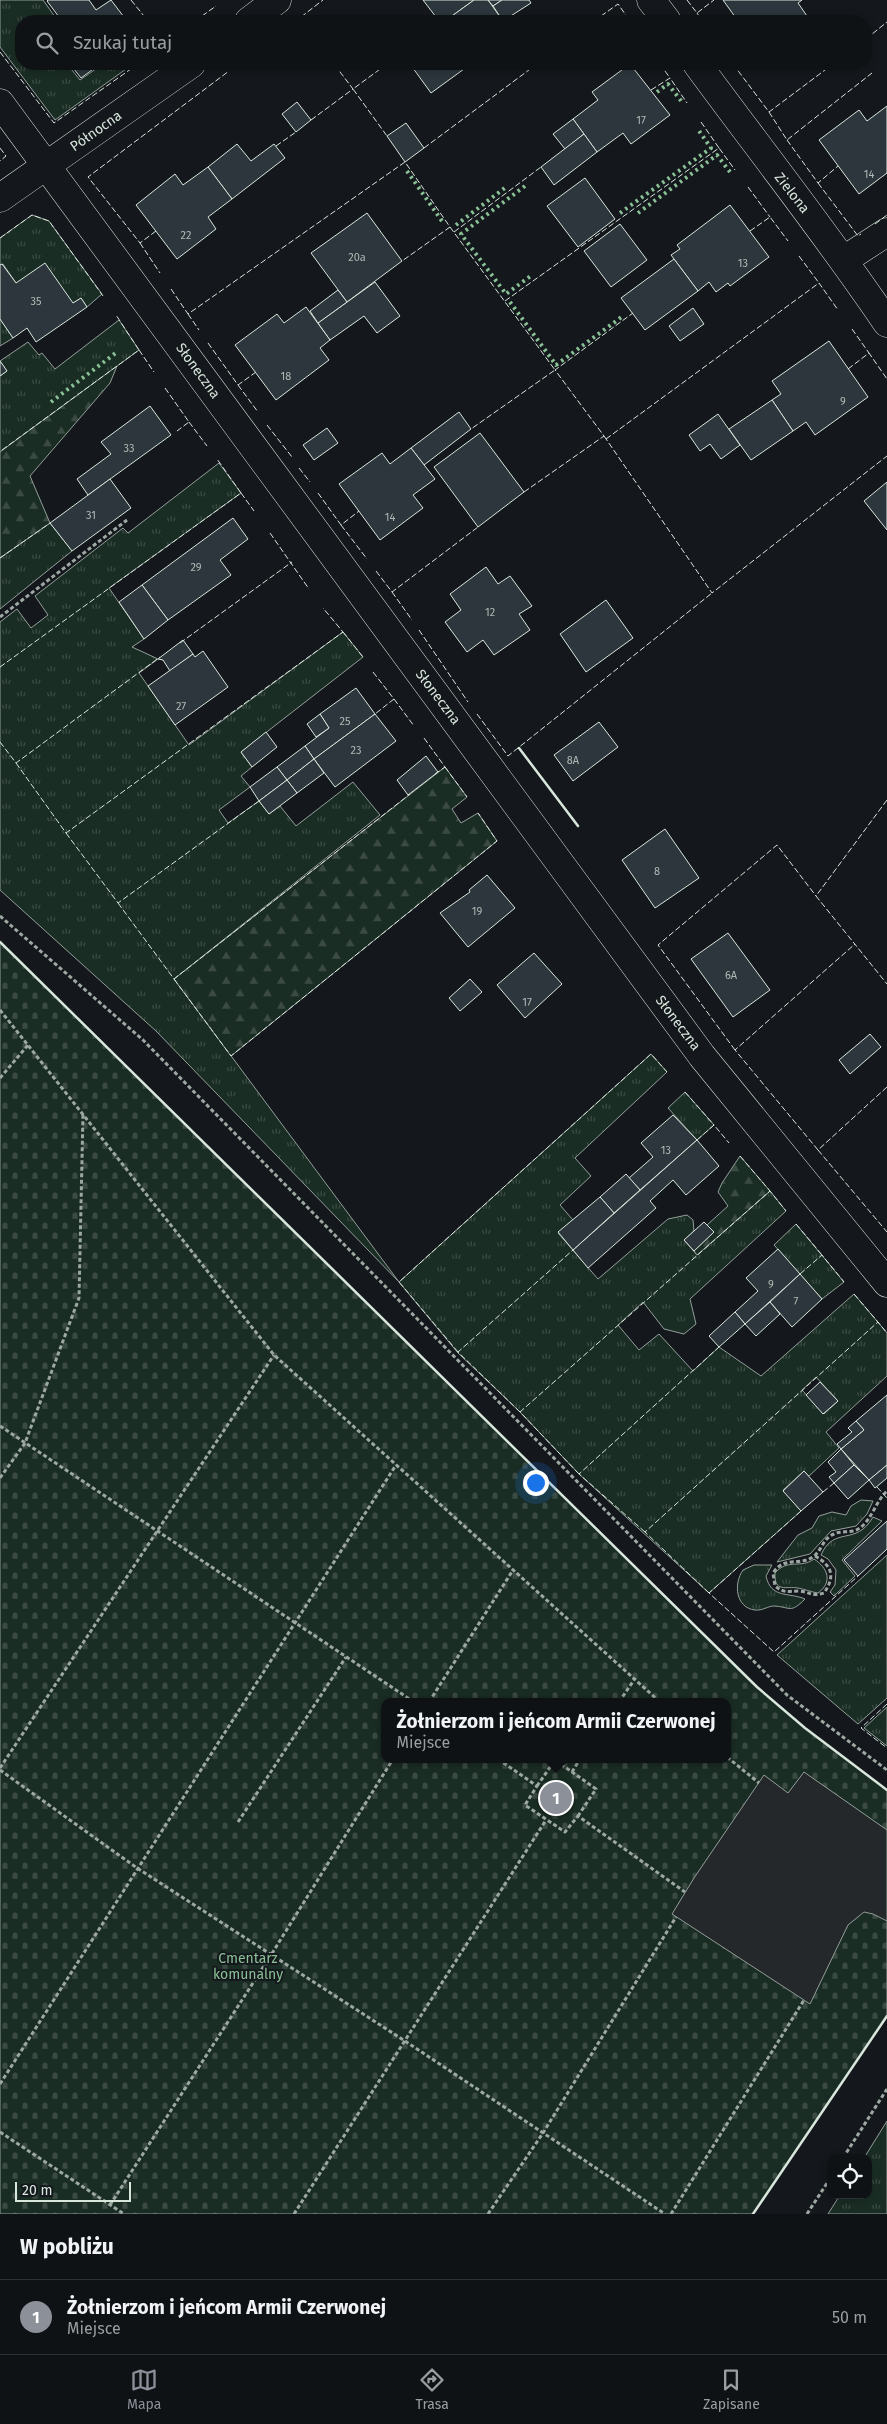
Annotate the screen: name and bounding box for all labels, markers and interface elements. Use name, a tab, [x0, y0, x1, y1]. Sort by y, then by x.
search box	[15, 15, 872, 70]
icon: search	[33, 29, 61, 57]
text: Szukaj tutaj	[73, 31, 172, 54]
street label: Północna	[67, 107, 125, 155]
house number: 17	[636, 114, 646, 127]
house number: 14	[864, 168, 874, 181]
street label: Zielona	[771, 169, 813, 217]
house number: 22	[181, 229, 191, 242]
house number: 20a	[348, 251, 366, 264]
house number: 13	[738, 257, 748, 270]
house number: 35	[31, 295, 42, 308]
street label: Słoneczna	[172, 340, 224, 402]
house number: 18	[281, 370, 291, 383]
house number: 9	[840, 395, 846, 408]
house number: 33	[124, 442, 134, 455]
house number: 31	[86, 509, 96, 522]
house number: 14	[385, 511, 395, 524]
house number: 29	[190, 561, 202, 574]
house number: 12	[485, 606, 495, 619]
street label: Słoneczna	[412, 666, 464, 728]
house number: 27	[176, 700, 186, 713]
house number: 25	[340, 715, 351, 728]
house number: 23	[351, 744, 361, 757]
house number: 8A	[567, 754, 580, 767]
house number: 8	[654, 865, 660, 878]
house number: 19	[472, 905, 482, 918]
house number: 6A	[725, 969, 738, 982]
street label: Słoneczna	[652, 992, 704, 1054]
house number: 17	[522, 996, 532, 1009]
house number: 13	[661, 1144, 671, 1157]
house number: 9	[768, 1278, 774, 1291]
house number: 7	[794, 1295, 799, 1308]
your location	[523, 1470, 549, 1496]
popup	[381, 1698, 731, 1763]
text: Żołnierzom i jeńcom Armii Czerwonej	[396, 1710, 716, 1733]
text: Miejsce	[396, 1733, 450, 1752]
pin: 1	[540, 1779, 572, 1817]
park label: Cmentarz komunalny	[213, 1950, 283, 1983]
map controls	[827, 2154, 872, 2199]
button: locate	[827, 2154, 872, 2199]
scale bar	[15, 2179, 131, 2202]
text: 20 m	[22, 2182, 52, 2199]
text: W pobliżu	[20, 2234, 114, 2260]
text: Żołnierzom i jeńcom Armii Czerwonej	[67, 2296, 386, 2319]
text: 1	[32, 2308, 40, 2327]
text: 50 m	[832, 2308, 867, 2327]
text: Miejsce	[67, 2319, 121, 2338]
tab: Mapa	[127, 2366, 161, 2413]
tab: Trasa	[416, 2366, 449, 2413]
tab: Zapisane	[703, 2366, 760, 2413]

